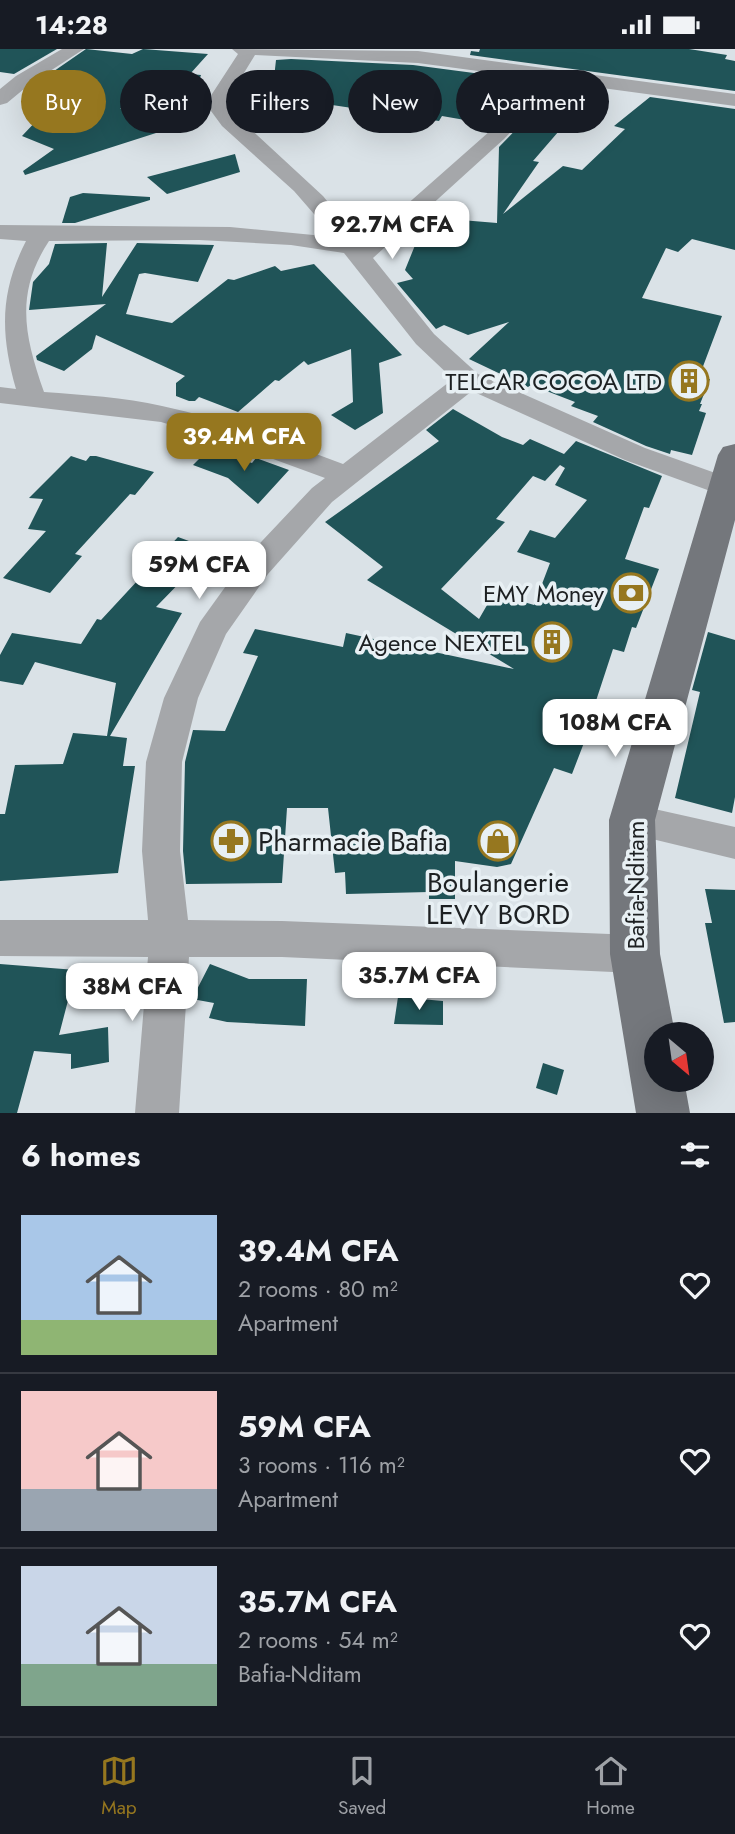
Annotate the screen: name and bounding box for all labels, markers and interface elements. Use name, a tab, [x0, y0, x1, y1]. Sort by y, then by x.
text: 14:28	[35, 6, 108, 44]
chip: Buy	[21, 70, 106, 133]
chip: Rent	[120, 70, 212, 133]
chip: Filters	[226, 70, 334, 133]
chip: New	[348, 70, 442, 133]
chip: Apartment	[456, 70, 609, 133]
pin: 92.7M CFA	[312, 201, 472, 261]
text: 92.7M CFA	[330, 207, 454, 241]
building icon: TELCAR COCOA LTD	[668, 360, 710, 402]
place label: TELCAR COCOA LTD	[445, 364, 662, 399]
pin: 39.4M CFA	[164, 413, 324, 473]
text: 39.4M CFA	[182, 419, 306, 453]
pin: 59M CFA	[134, 541, 264, 601]
text: 59M CFA	[148, 547, 250, 581]
bank icon: EMY Money	[610, 572, 652, 614]
place label: EMY Money	[483, 576, 604, 611]
building icon: Agence NEXTEL	[531, 621, 573, 663]
place label: Agence NEXTEL	[358, 625, 525, 660]
pin: 108M CFA	[543, 699, 687, 759]
text: 108M CFA	[559, 705, 671, 739]
pharmacy icon: Pharmacie Bafia	[210, 820, 252, 862]
shop icon: Boulangerie LEVY BORD	[477, 820, 519, 862]
street label: Bafia-Nditam	[618, 820, 653, 950]
place label: Pharmacie Bafia	[258, 821, 448, 862]
place label: Boulangerie LEVY BORD	[426, 862, 570, 935]
pin: 35.7M CFA	[339, 953, 499, 1012]
text: 35.7M CFA	[358, 958, 480, 992]
pin: 38M CFA	[67, 963, 197, 1023]
text: 38M CFA	[82, 969, 182, 1003]
north arrow	[644, 1022, 714, 1092]
map controls	[644, 1022, 714, 1092]
text: 6 homes	[21, 1134, 140, 1177]
icon: filters	[676, 1136, 714, 1174]
text: 39.4M CFA	[238, 1229, 399, 1272]
icon: home	[77, 1243, 161, 1327]
icon: heart	[676, 1266, 714, 1304]
text: 2 rooms · 80 m²	[238, 1272, 398, 1306]
text: Apartment	[238, 1306, 338, 1340]
text: 59M CFA	[238, 1405, 371, 1448]
icon: home	[77, 1419, 161, 1503]
icon: heart	[676, 1442, 714, 1480]
text: 3 rooms · 116 m²	[238, 1448, 405, 1482]
text: Apartment	[238, 1482, 338, 1516]
text: 35.7M CFA	[238, 1580, 397, 1623]
icon: home	[77, 1594, 161, 1678]
icon: heart	[676, 1617, 714, 1655]
text: 2 rooms · 54 m²	[238, 1623, 398, 1657]
text: Bafia-Nditam	[238, 1657, 362, 1691]
tab: Map	[100, 1752, 138, 1821]
tab: Saved	[338, 1752, 386, 1821]
tab: Home	[586, 1752, 635, 1821]

